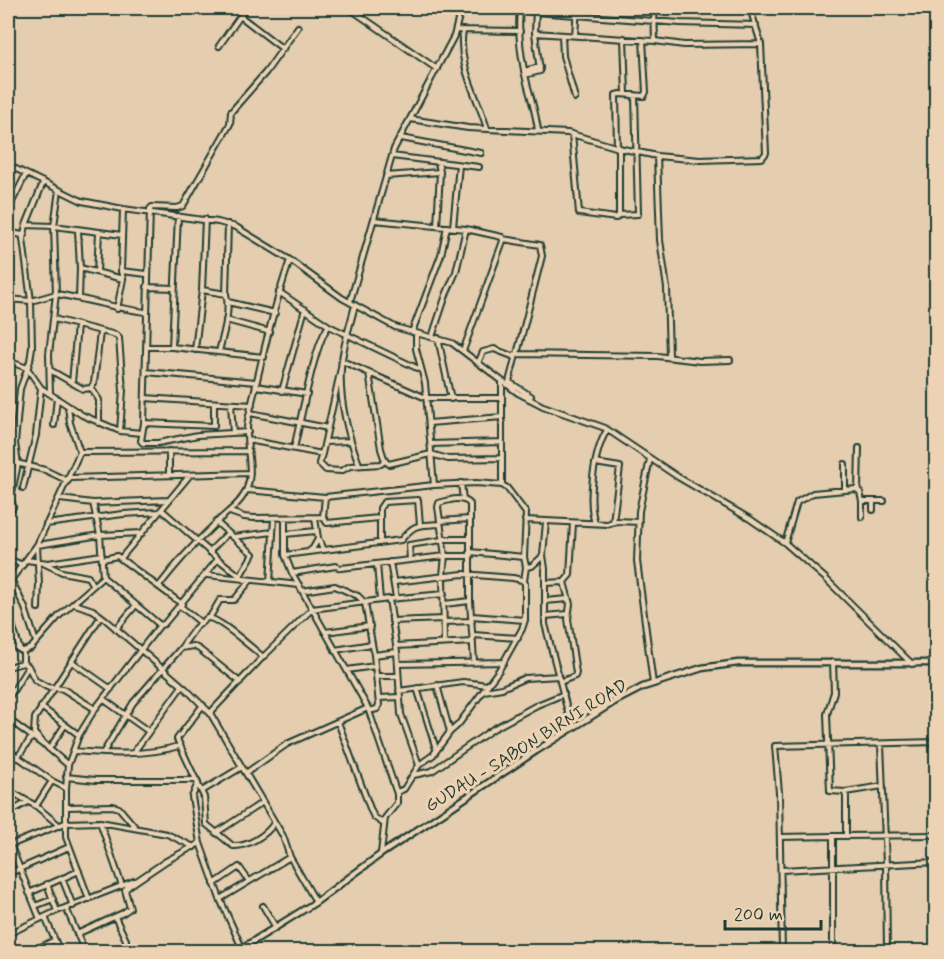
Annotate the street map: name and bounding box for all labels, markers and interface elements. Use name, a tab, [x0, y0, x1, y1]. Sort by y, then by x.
street label: GUDAU - SABON BIRNI ROAD	[421, 674, 632, 818]
scale bar	[725, 893, 821, 931]
text: 200 m	[734, 903, 783, 927]

